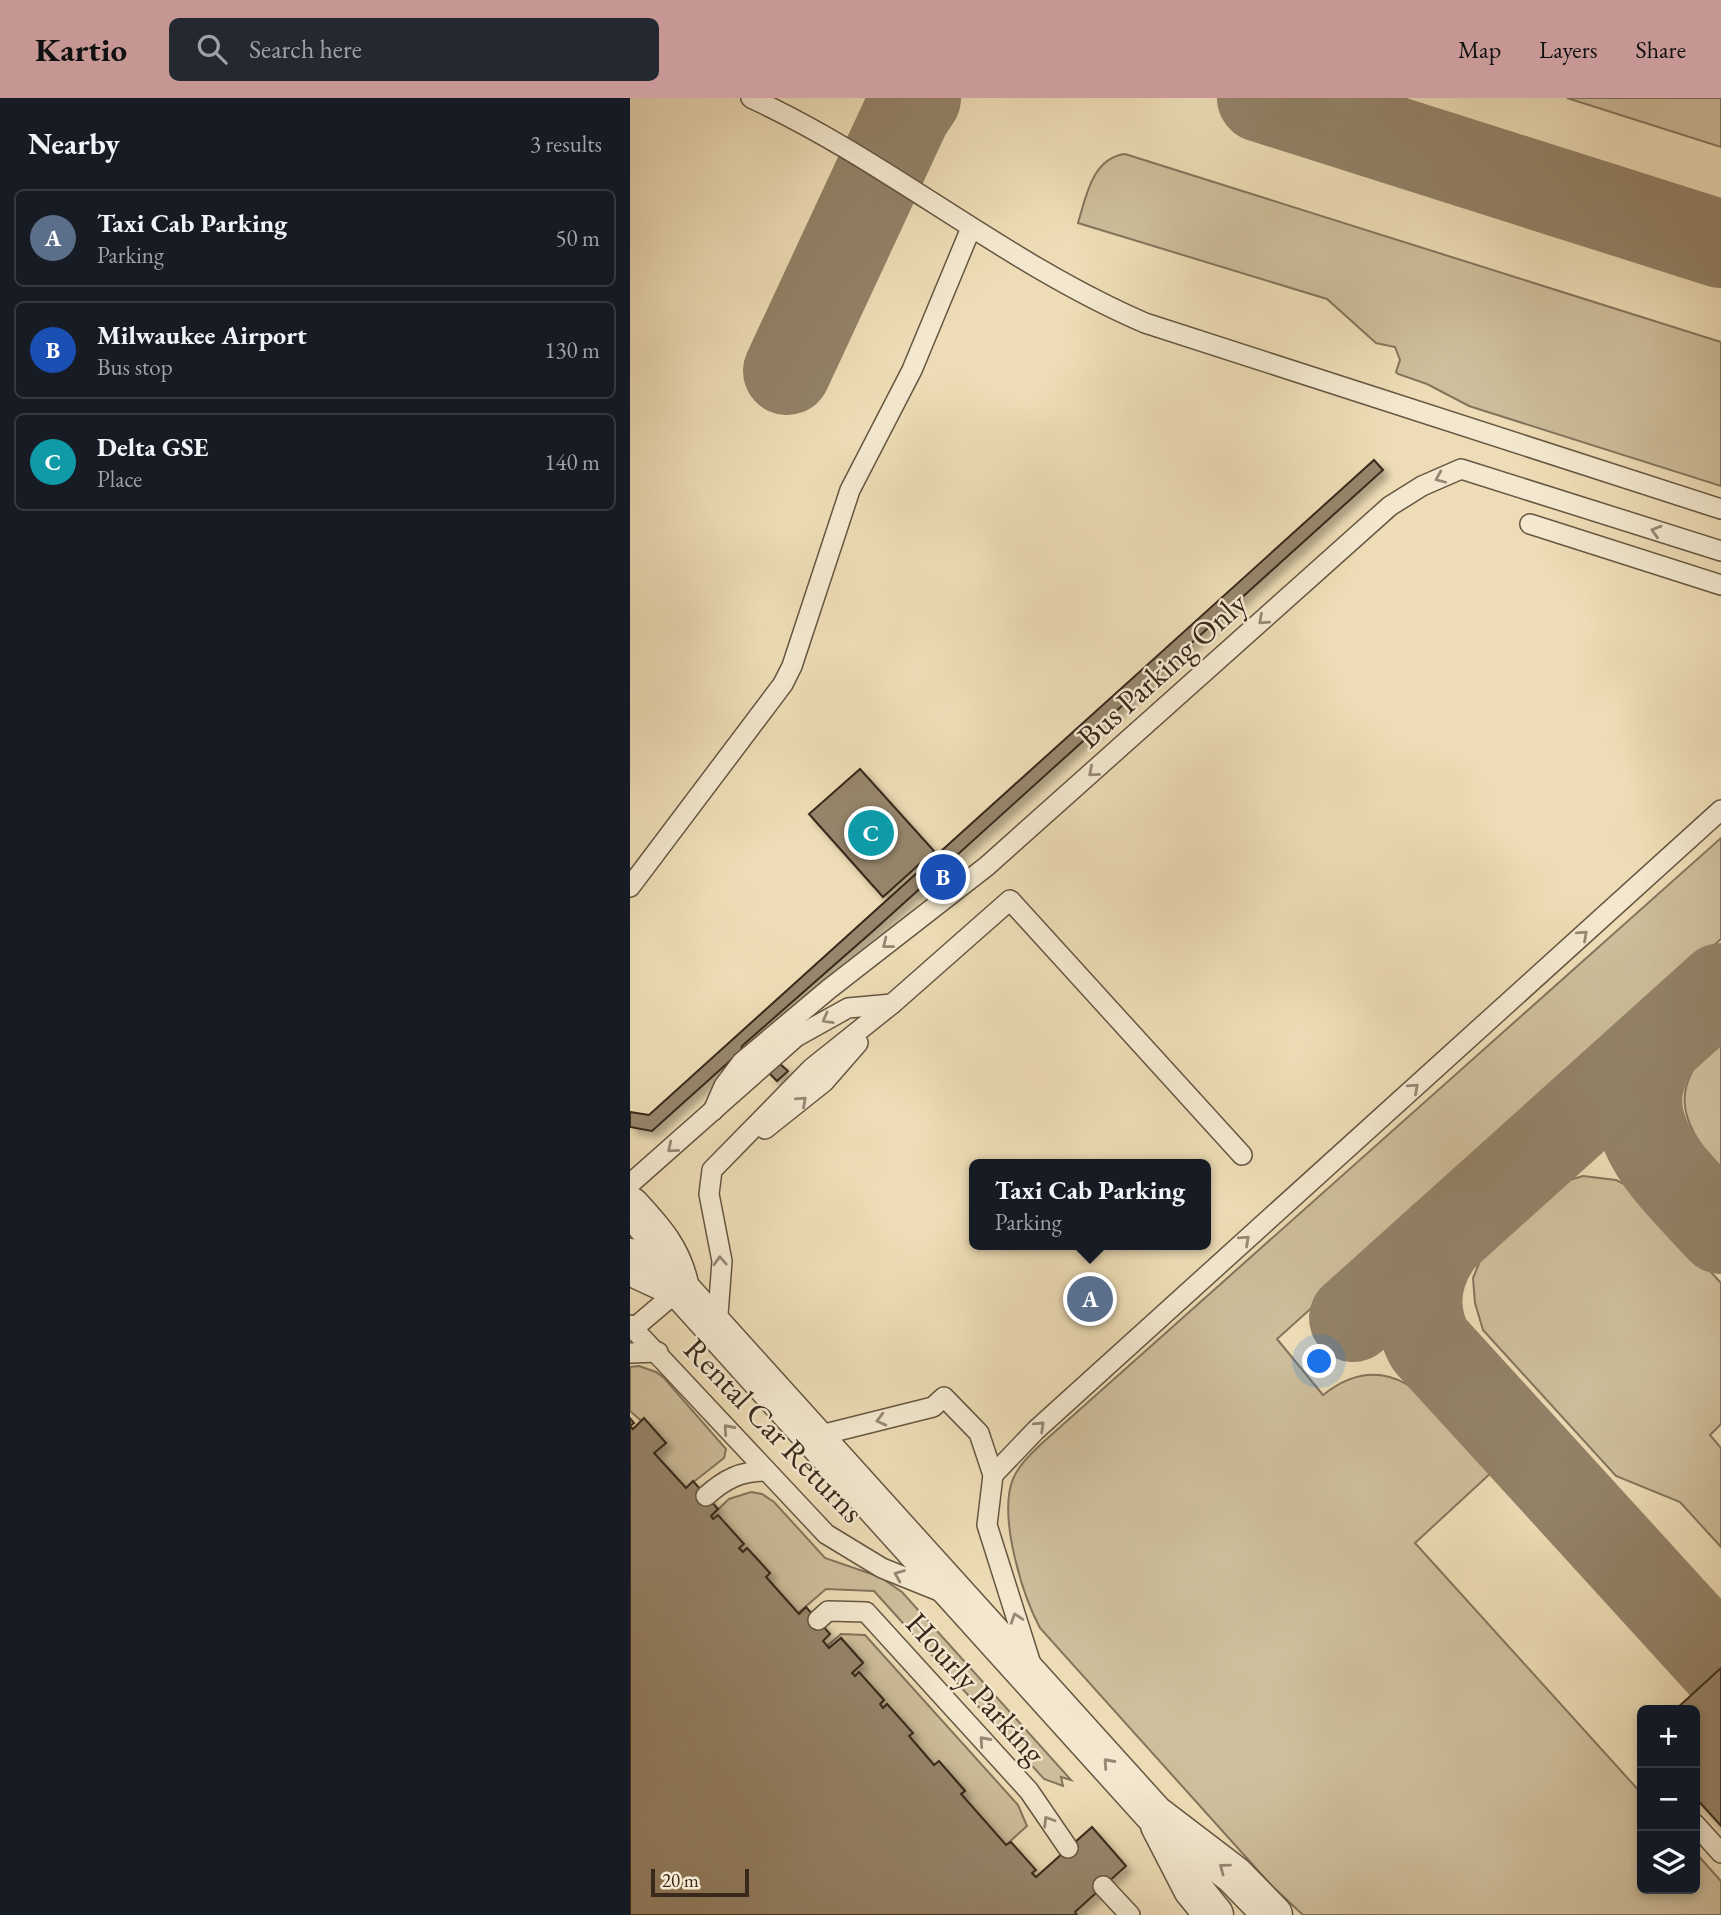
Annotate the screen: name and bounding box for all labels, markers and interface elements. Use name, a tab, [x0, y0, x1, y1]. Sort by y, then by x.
search box	[169, 18, 659, 81]
text: Kartio	[35, 28, 127, 71]
icon: search	[193, 30, 231, 68]
text: Search here	[249, 32, 362, 66]
text: Map	[1458, 34, 1501, 65]
text: Layers	[1539, 34, 1598, 65]
text: Share	[1636, 34, 1686, 65]
text: Nearby	[28, 124, 120, 163]
text: 3 results	[530, 129, 602, 159]
text: Taxi Cab Parking	[97, 206, 287, 240]
text: A	[45, 223, 61, 253]
text: 50 m	[555, 223, 600, 253]
text: Parking	[97, 240, 164, 270]
text: Milwaukee Airport	[97, 318, 307, 352]
text: B	[46, 335, 60, 365]
text: 130 m	[544, 335, 600, 365]
text: Bus stop	[97, 352, 173, 382]
text: Delta GSE	[97, 430, 209, 464]
text: C	[45, 447, 61, 477]
text: 140 m	[544, 447, 600, 477]
text: Place	[97, 464, 142, 494]
one-way arrow	[1434, 470, 1446, 484]
one-way arrow	[1650, 524, 1662, 539]
street label: Bus Parking Only	[1068, 582, 1257, 758]
one-way arrow	[1259, 612, 1272, 625]
one-way arrow	[1089, 763, 1102, 776]
pin: C	[848, 807, 894, 859]
pin: B	[920, 851, 966, 903]
one-way arrow	[1575, 931, 1588, 943]
one-way arrow	[883, 935, 895, 948]
one-way arrow	[822, 1011, 834, 1025]
one-way arrow	[1406, 1084, 1419, 1096]
one-way arrow	[794, 1097, 807, 1110]
one-way arrow	[667, 1140, 680, 1152]
popup	[969, 1159, 1211, 1250]
text: Taxi Cab Parking	[995, 1173, 1185, 1207]
text: Parking	[995, 1207, 1062, 1237]
one-way arrow	[1237, 1236, 1250, 1249]
one-way arrow	[713, 1255, 728, 1266]
pin: A	[1067, 1273, 1113, 1325]
street label: Rental Car Returns	[675, 1328, 873, 1532]
your location	[1302, 1344, 1336, 1378]
one-way arrow	[876, 1412, 888, 1426]
one-way arrow	[1032, 1422, 1045, 1434]
one-way arrow	[724, 1425, 736, 1438]
one-way arrow	[894, 1569, 906, 1583]
street label: Hourly Parking	[897, 1603, 1056, 1774]
one-way arrow	[1010, 1613, 1025, 1625]
map controls	[1637, 1705, 1700, 1894]
button: +	[1637, 1705, 1700, 1768]
one-way arrow	[979, 1736, 992, 1749]
one-way arrow	[1104, 1758, 1117, 1771]
button: −	[1637, 1768, 1700, 1831]
one-way arrow	[1043, 1815, 1056, 1828]
button: layers	[1637, 1831, 1700, 1894]
one-way arrow	[1220, 1863, 1232, 1876]
scale bar	[651, 1866, 749, 1898]
text: 20 m	[662, 1868, 699, 1893]

